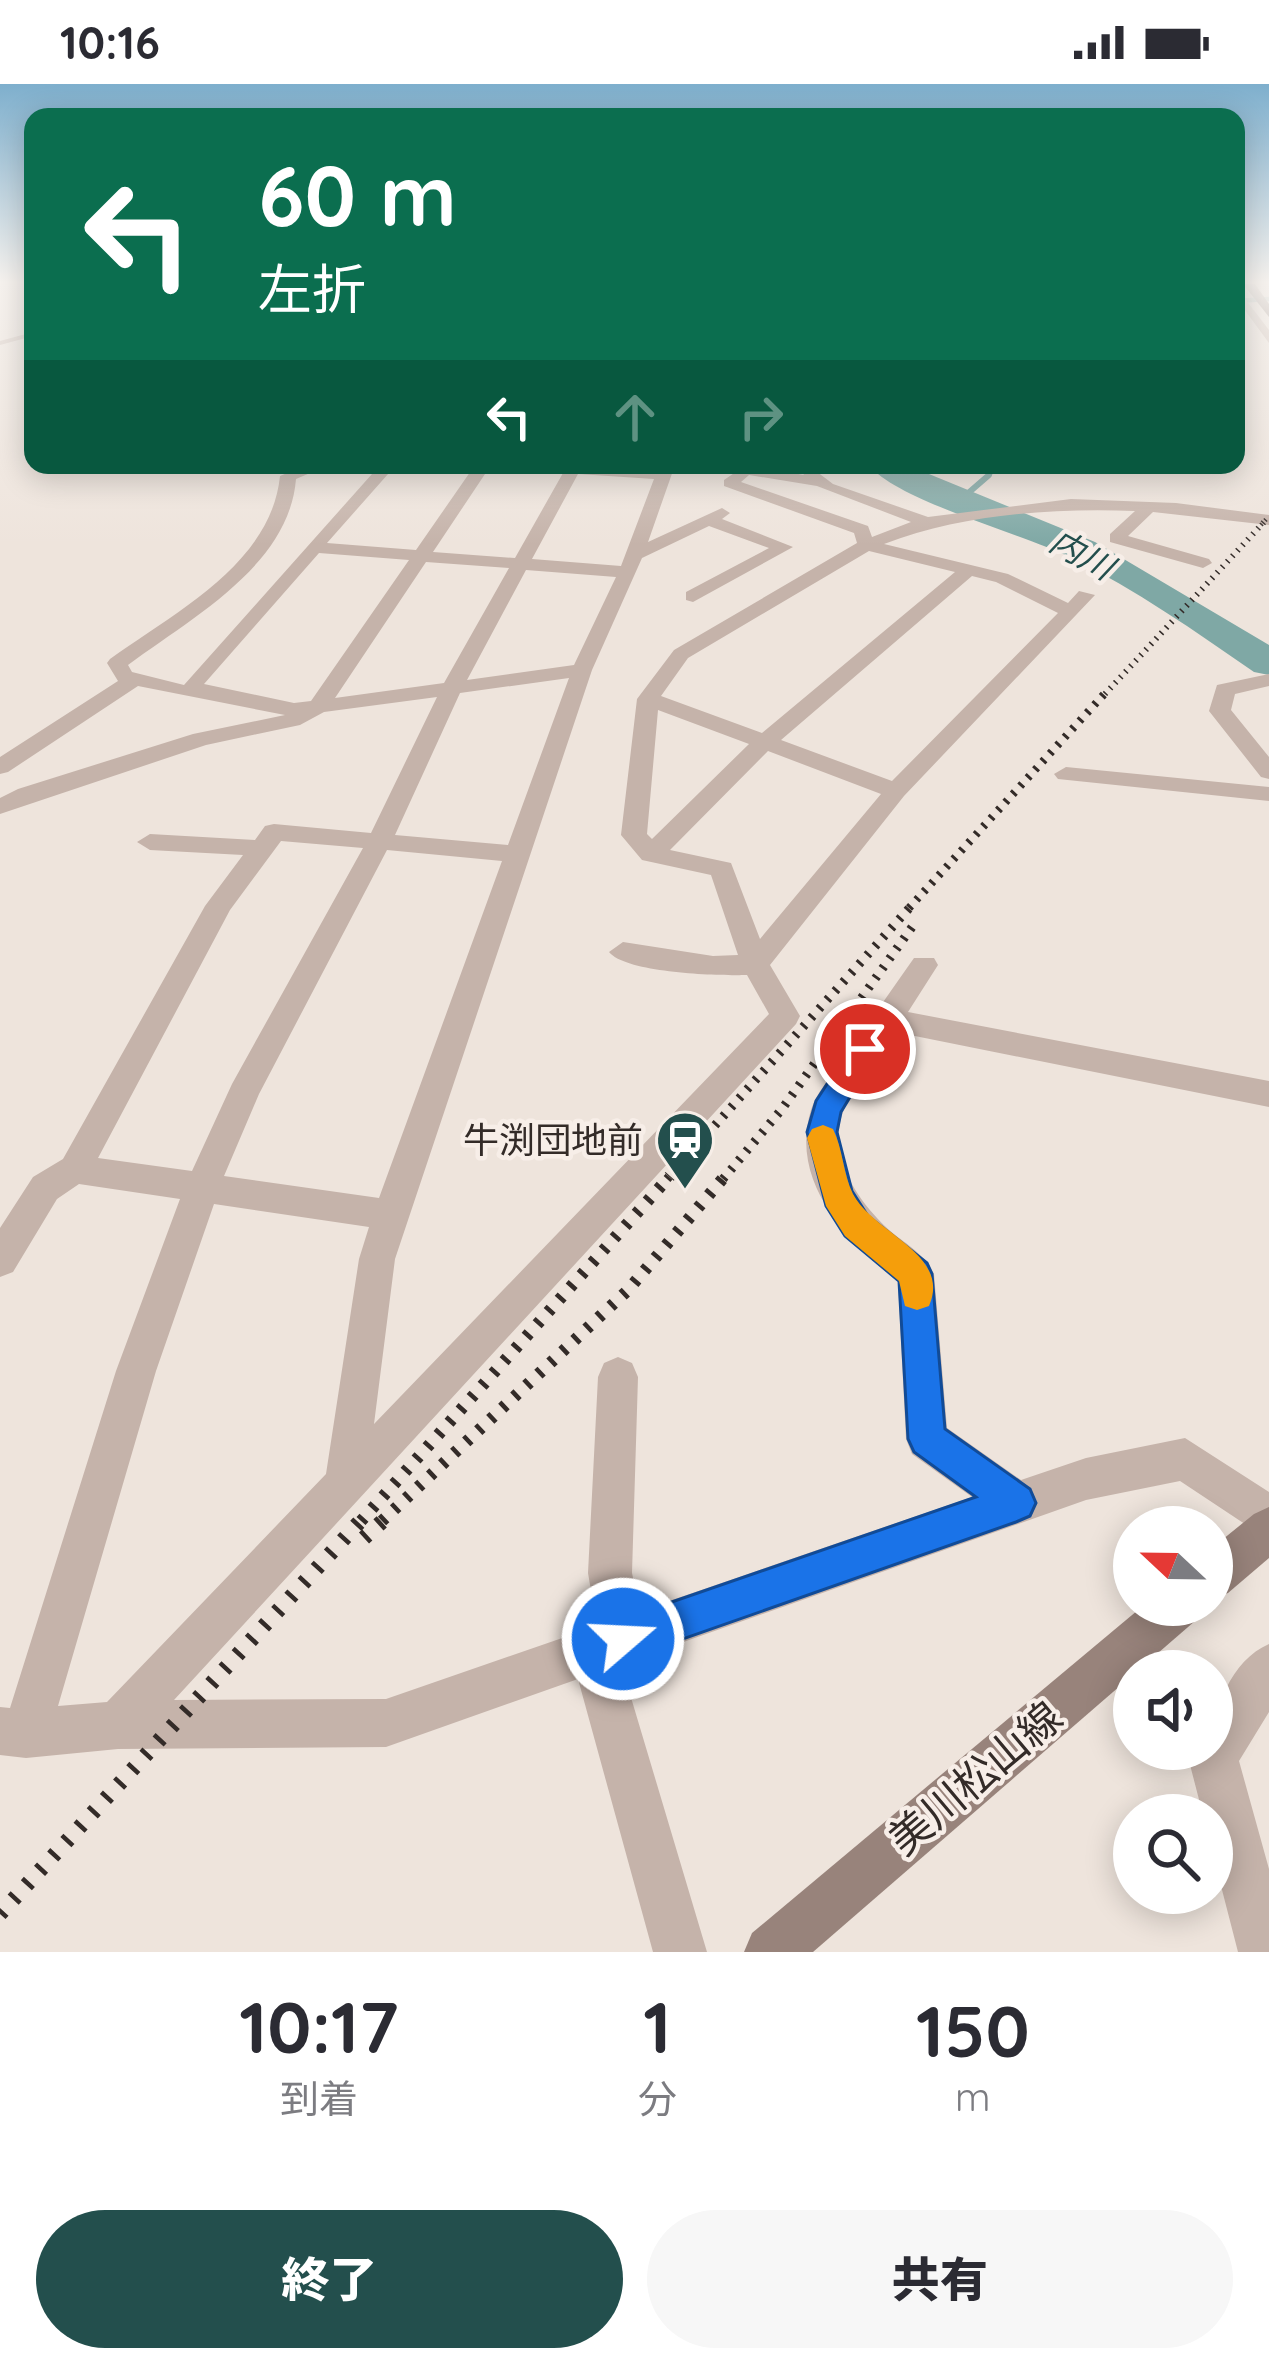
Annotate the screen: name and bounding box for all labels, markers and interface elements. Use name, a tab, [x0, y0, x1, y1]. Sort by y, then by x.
text: 10:16	[60, 14, 160, 70]
text: 60 m	[258, 142, 457, 247]
icon: left	[60, 156, 216, 312]
text: 左折	[258, 255, 366, 323]
icon: left	[476, 384, 542, 450]
icon: ahead	[602, 384, 668, 450]
icon: right	[728, 384, 794, 450]
water label: 内川	[1043, 520, 1124, 589]
pin	[814, 998, 916, 1100]
icon: arrive	[832, 1016, 898, 1082]
station icon: 牛渕団地前	[654, 1109, 716, 1191]
place label: 牛渕団地前	[463, 1117, 643, 1162]
north arrow	[1113, 1506, 1233, 1626]
map controls	[1113, 1506, 1233, 1914]
position arrow	[560, 1576, 686, 1702]
button: sound	[1113, 1650, 1233, 1770]
street label: 美川松山線	[877, 1690, 1072, 1865]
button: search	[1113, 1794, 1233, 1914]
text: 10:17	[239, 1981, 399, 2071]
text: 1	[643, 1981, 671, 2071]
text: 150	[916, 1985, 1030, 2075]
text: m	[955, 2072, 991, 2121]
text: 到着	[280, 2074, 358, 2123]
text: 分	[638, 2074, 677, 2123]
button: 終了	[36, 2210, 623, 2348]
button: 共有	[647, 2210, 1233, 2348]

